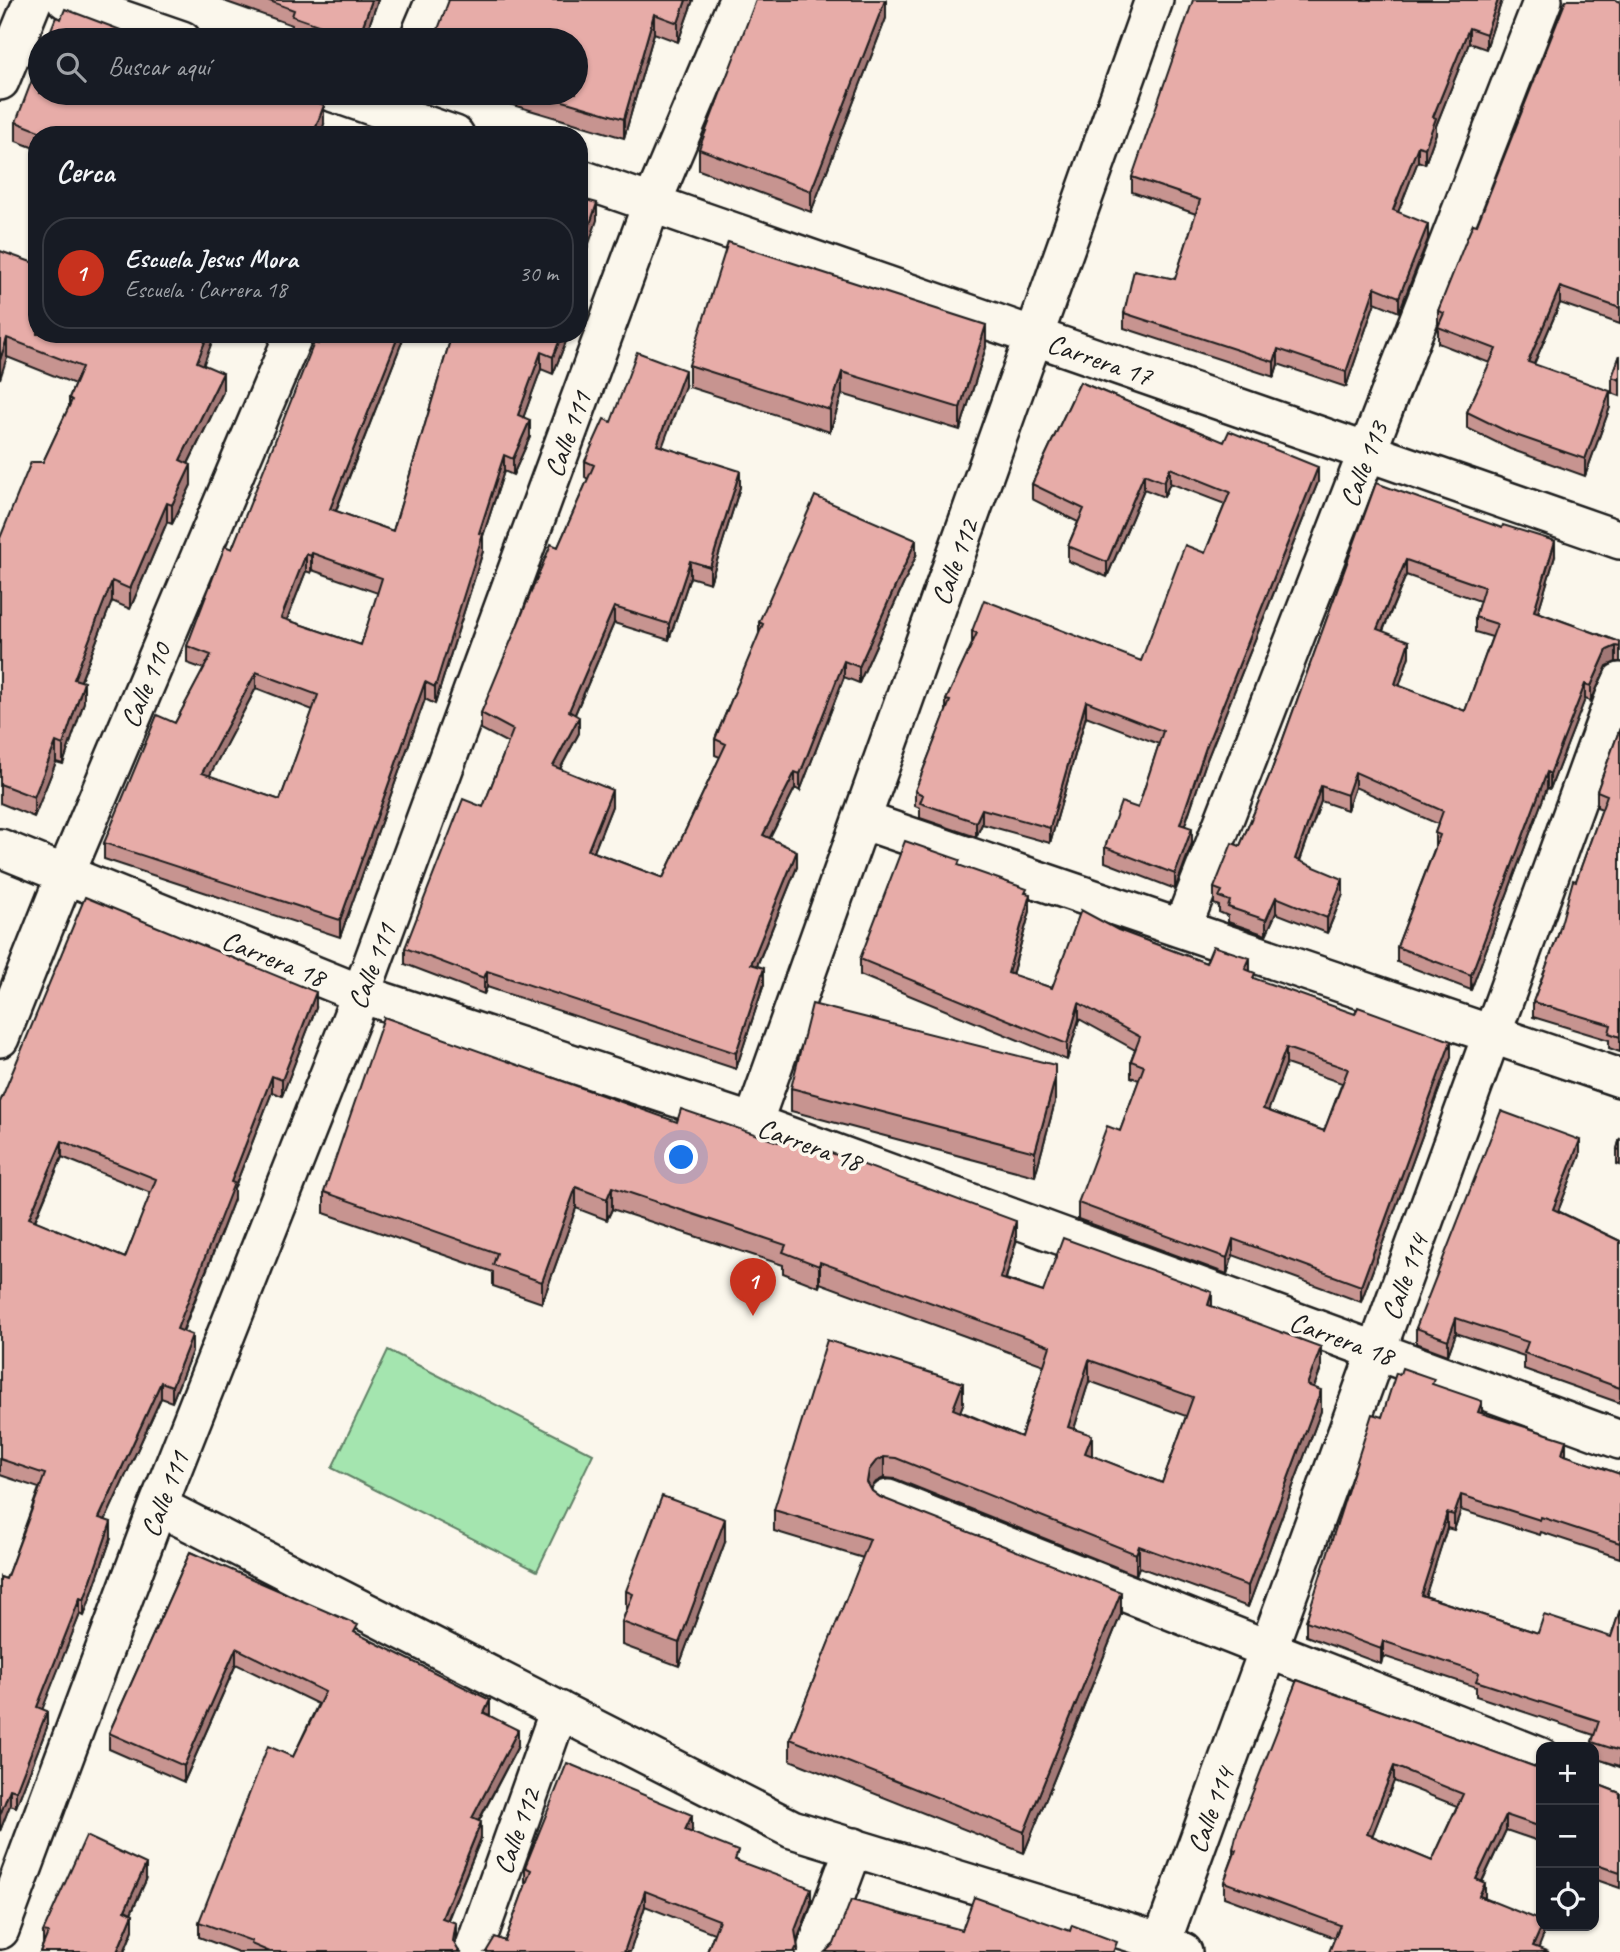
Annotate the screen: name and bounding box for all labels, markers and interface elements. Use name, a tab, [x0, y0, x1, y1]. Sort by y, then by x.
search box	[28, 28, 588, 105]
icon: search	[52, 48, 90, 86]
text: Buscar aquí	[108, 50, 210, 83]
text: Cerca	[56, 153, 114, 191]
text: Escuela Jesus Mora	[125, 242, 298, 275]
text: 1	[76, 259, 86, 288]
text: 30 m	[519, 259, 558, 288]
text: Escuela · Carrera 18	[125, 275, 287, 304]
street label: Carrera 17	[1043, 325, 1158, 394]
street label: Calle 111	[536, 385, 600, 482]
street label: Calle 113	[1331, 414, 1397, 512]
street label: Calle 112	[923, 512, 987, 610]
street label: Calle 110	[112, 635, 180, 733]
street label: Calle 111	[339, 917, 404, 1014]
street label: Carrera 18	[217, 922, 333, 996]
street label: Carrera 18	[753, 1110, 869, 1180]
your location	[664, 1140, 698, 1174]
street label: Calle 114	[1373, 1227, 1437, 1325]
pin: 1	[730, 1258, 776, 1316]
street label: Carrera 18	[1285, 1304, 1401, 1374]
street label: Calle 111	[132, 1445, 197, 1542]
map controls	[1536, 1742, 1599, 1931]
button: +	[1536, 1742, 1599, 1805]
street label: Calle 114	[1179, 1760, 1243, 1858]
street label: Calle 112	[485, 1781, 549, 1879]
button: −	[1536, 1805, 1599, 1868]
button: locate	[1536, 1868, 1599, 1931]

